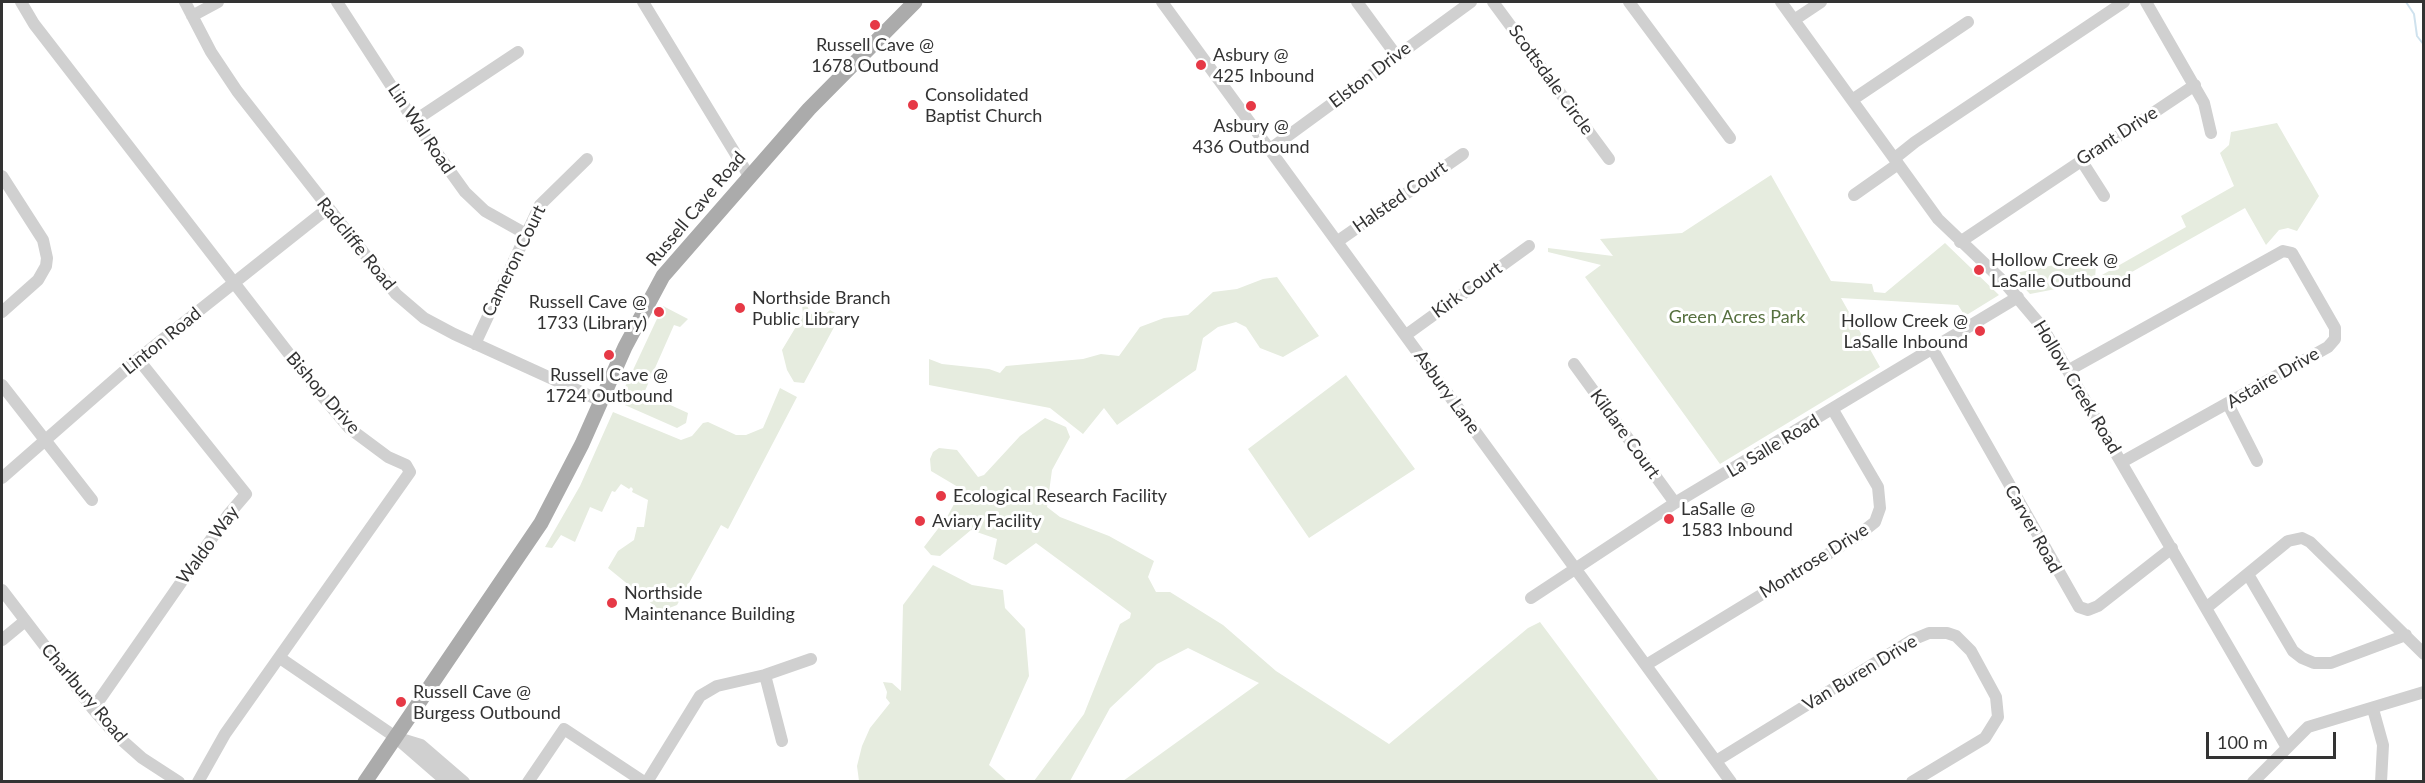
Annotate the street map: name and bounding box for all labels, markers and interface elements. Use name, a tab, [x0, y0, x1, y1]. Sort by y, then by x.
marker: Russell Cave @ 1678 Outbound	[868, 18, 882, 32]
street label: Scottsdale Circle	[1504, 21, 1598, 139]
place label: Russell Cave @ 1678 Outbound	[811, 34, 939, 76]
street label: Elston Drive	[1325, 37, 1415, 113]
place label: Asbury @ 425 Inbound	[1213, 44, 1314, 86]
marker: Asbury @ 425 Inbound	[1194, 58, 1208, 72]
street label: Lin Wal Road	[383, 80, 459, 178]
place label: Consolidated Baptist Church	[925, 84, 1042, 127]
marker: Consolidated Baptist Church	[906, 98, 920, 112]
marker: Asbury @ 436 Outbound	[1244, 99, 1258, 113]
street label: Grant Drive	[2072, 102, 2162, 170]
place label: Asbury @ 436 Outbound	[1192, 115, 1310, 158]
street label: Russell Cave Road	[642, 147, 750, 271]
street label: Halsted Court	[1349, 157, 1451, 237]
street label: Radcliffe Road	[312, 193, 400, 295]
street label: Cameron Court	[478, 202, 550, 320]
place label: Hollow Creek @ LaSalle Outbound	[1991, 249, 2131, 292]
street label: Kirk Court	[1428, 257, 1506, 323]
marker: Hollow Creek @ LaSalle Outbound	[1972, 263, 1986, 277]
place label: Northside Branch Public Library	[752, 287, 891, 330]
place label: Russell Cave @ 1733 (Library)	[529, 291, 647, 334]
marker: Northside Branch Public Library	[733, 301, 747, 315]
street label: Linton Road	[118, 303, 206, 379]
marker: Russell Cave @ 1733 (Library)	[652, 305, 666, 319]
park label: Green Acres Park	[1669, 306, 1805, 328]
place label: Hollow Creek @ LaSalle Inbound	[1841, 310, 1968, 352]
street label: Hollow Creek Road	[2029, 316, 2125, 458]
marker: Hollow Creek @ LaSalle Inbound	[1973, 324, 1987, 338]
street label: Astaire Drive	[2223, 343, 2323, 413]
street label: Asbury Lane	[1409, 346, 1485, 438]
street label: Bishop Drive	[282, 348, 364, 438]
marker: Russell Cave @ 1724 Outbound	[602, 348, 616, 362]
place label: Russell Cave @ 1724 Outbound	[545, 364, 673, 406]
street label: Kildare Court	[1585, 385, 1665, 483]
street label: La Salle Road	[1723, 410, 1823, 482]
street label: Carver Road	[2000, 481, 2066, 577]
place label: Ecological Research Facility	[953, 485, 1167, 507]
marker: Ecological Research Facility	[934, 489, 948, 503]
place label: LaSalle @ 1583 Inbound	[1681, 498, 1793, 540]
street label: Waldo Way	[172, 502, 244, 588]
place label: Aviary Facility	[932, 510, 1042, 532]
marker: LaSalle @ 1583 Inbound	[1662, 512, 1676, 526]
marker: Aviary Facility	[913, 514, 927, 528]
street label: Montrose Drive	[1756, 519, 1872, 603]
place label: Northside Maintenance Building	[624, 582, 795, 624]
marker: Northside Maintenance Building	[605, 596, 619, 610]
street label: Van Buren Drive	[1799, 630, 1921, 716]
street label: Charlbury Road	[36, 639, 132, 747]
place label: Russell Cave @ Burgess Outbound	[413, 681, 561, 724]
marker: Russell Cave @ Burgess Outbound	[394, 695, 408, 709]
scale bar	[2209, 720, 2340, 758]
text: 100 m	[2217, 731, 2268, 753]

